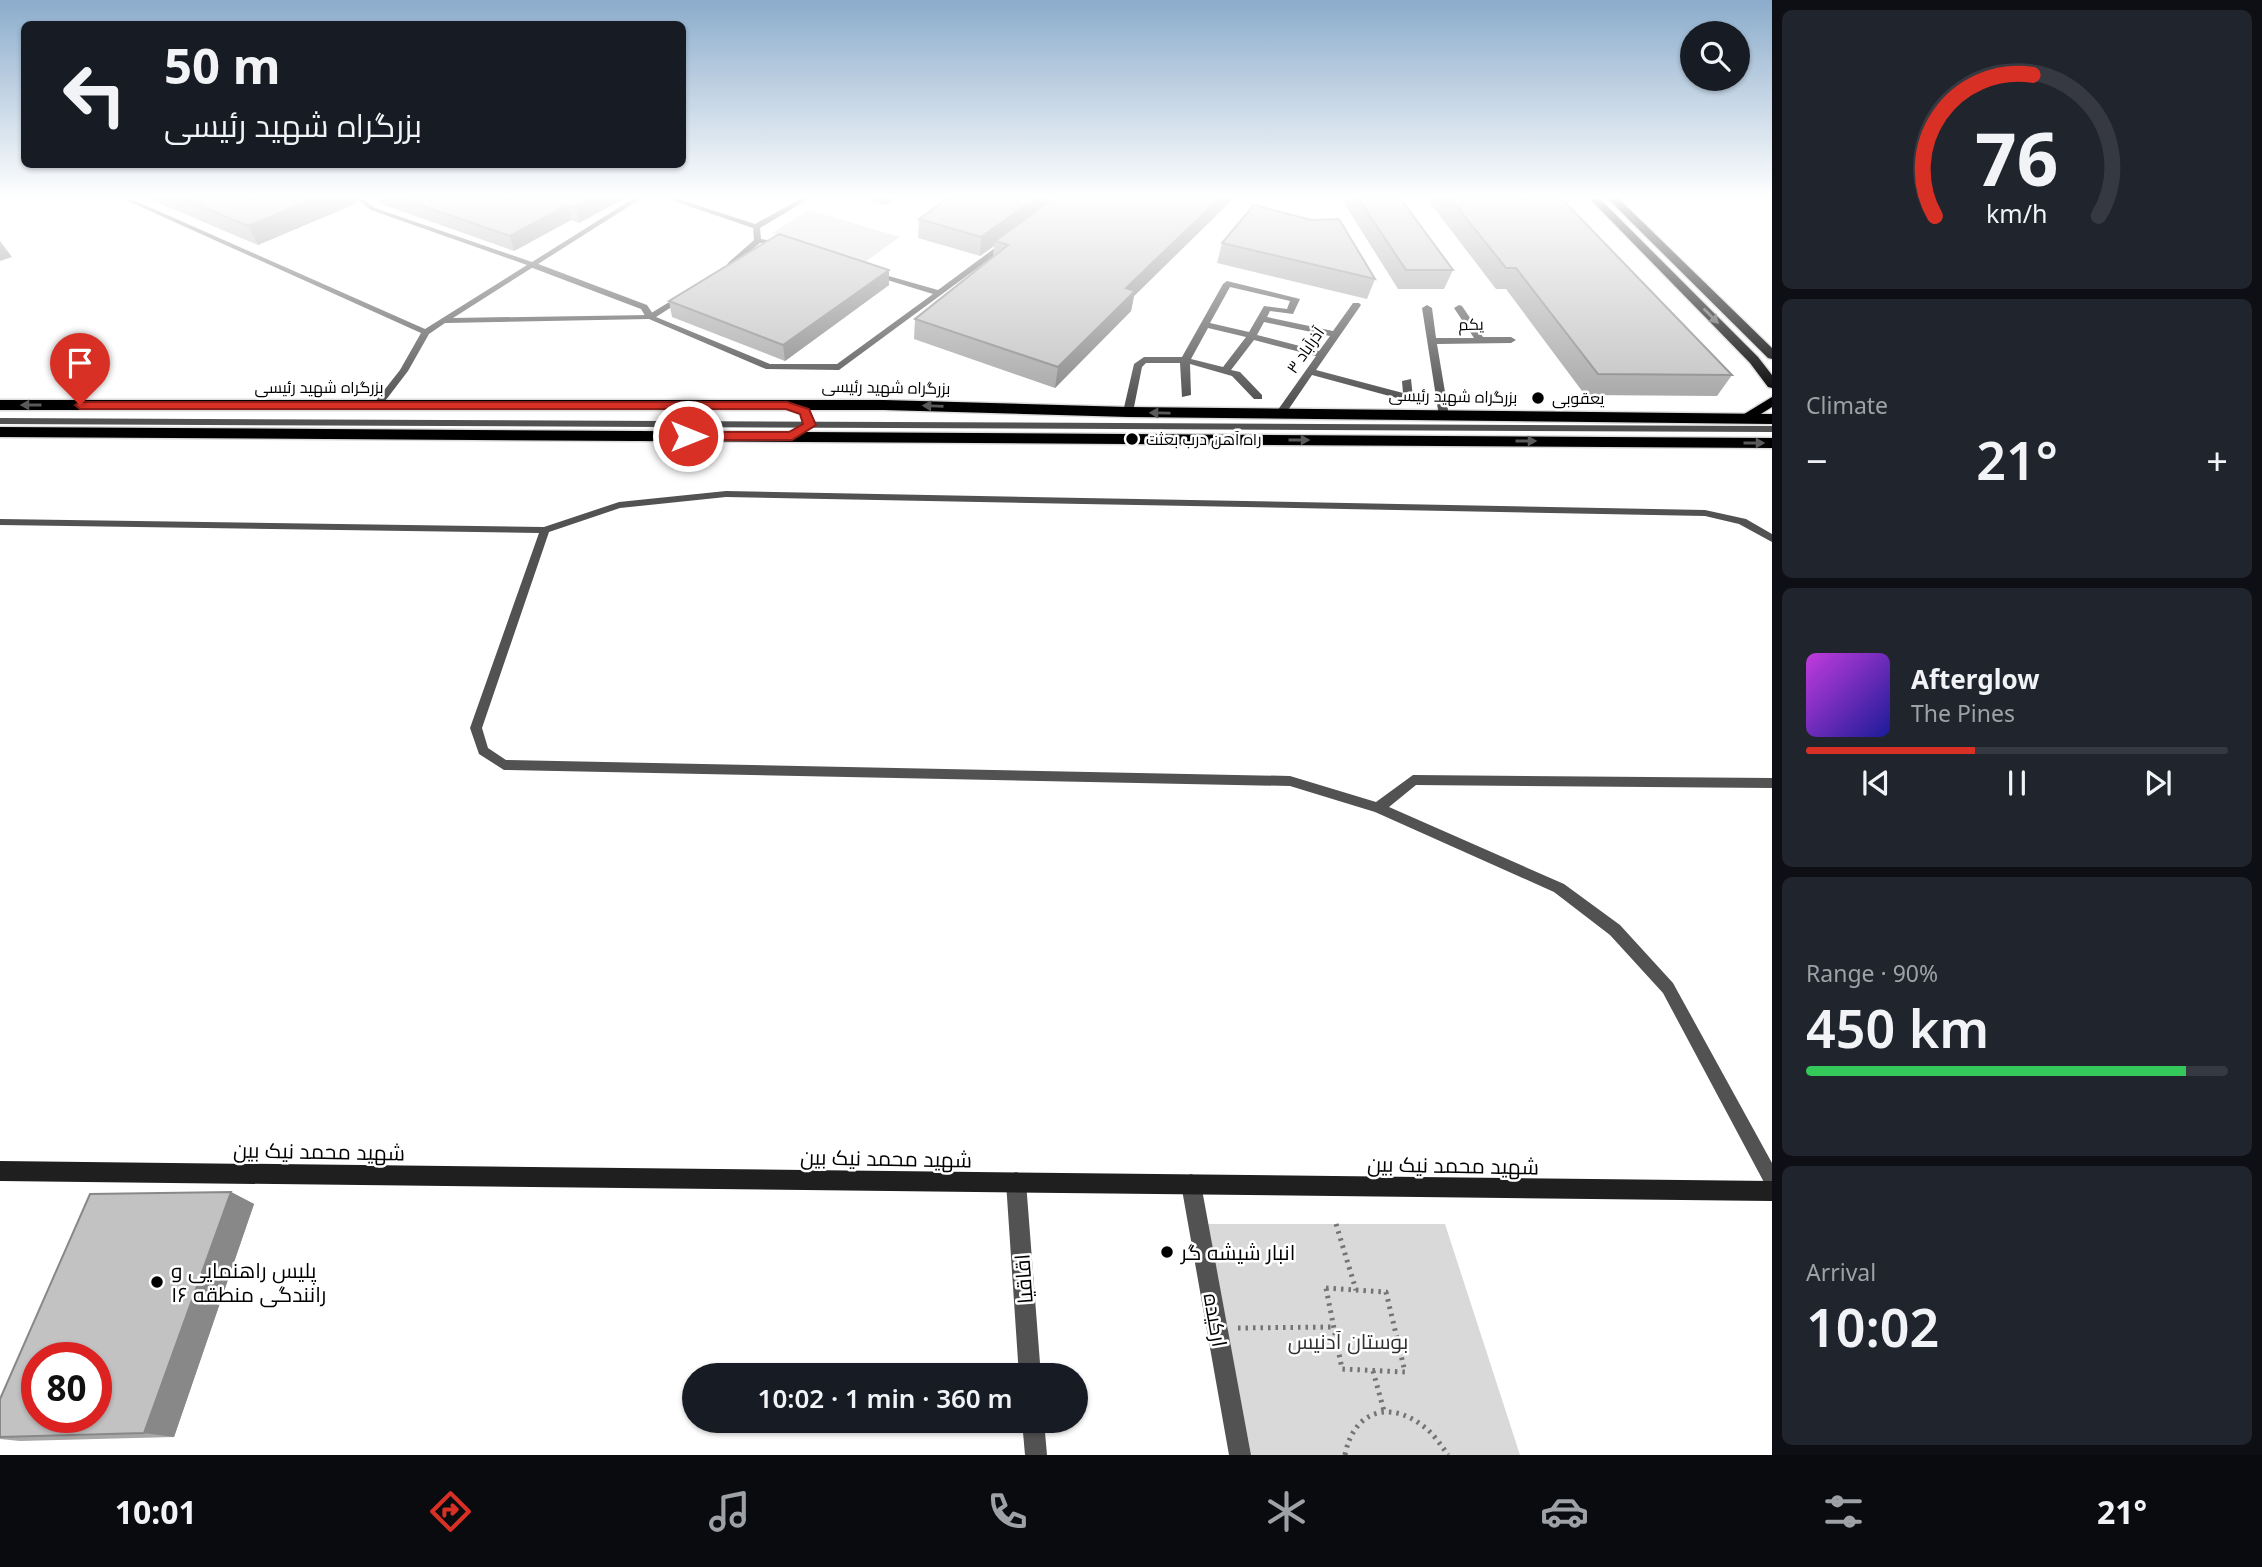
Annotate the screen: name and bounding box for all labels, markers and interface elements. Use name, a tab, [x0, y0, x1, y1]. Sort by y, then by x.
map controls	[1680, 21, 1750, 91]
button: search	[1680, 21, 1750, 91]
text: 50 m	[164, 32, 281, 98]
icon: left	[49, 49, 140, 140]
text: بزرگراه شهید رئیسی	[164, 103, 422, 146]
text: 76	[1975, 108, 2059, 207]
text: km/h	[1986, 195, 2048, 229]
one-way arrow	[1703, 308, 1719, 324]
street label: یکم	[1458, 313, 1485, 336]
street label: ۳ آذرآباد	[1281, 322, 1329, 378]
pin	[50, 333, 110, 405]
icon: arrive	[61, 344, 99, 382]
street label: بزرگراه شهید رئیسی	[821, 375, 951, 399]
street label: بزرگراه شهید رئیسی	[255, 376, 384, 398]
street label: بزرگراه شهید رئیسی	[1388, 384, 1518, 408]
place label: یعقوبی	[1552, 387, 1605, 409]
text: Climate	[1806, 389, 1888, 421]
marker: یعقوبی	[1530, 390, 1546, 406]
one-way arrow	[20, 399, 42, 411]
position arrow	[651, 399, 725, 473]
one-way arrow	[921, 400, 943, 412]
one-way arrow	[1149, 407, 1171, 419]
text: 21°	[1976, 424, 2058, 495]
place label: راه آهن درب بعثت	[1146, 428, 1261, 450]
marker: راه آهن درب بعثت	[1124, 431, 1140, 447]
one-way arrow	[1288, 434, 1310, 446]
text: −	[1806, 434, 1828, 486]
text: +	[2206, 434, 2228, 486]
one-way arrow	[1515, 435, 1537, 447]
one-way arrow	[1743, 437, 1765, 449]
text: Afterglow	[1911, 661, 2039, 697]
text: The Pines	[1911, 697, 2015, 729]
icon: previous	[1857, 764, 1895, 802]
icon: pause	[1998, 764, 2036, 802]
icon: next	[2139, 764, 2177, 802]
text: Range · 90%	[1806, 957, 1938, 989]
text: 450 km	[1806, 992, 1989, 1063]
street label: شهید محمد نیک بین	[233, 1136, 405, 1166]
street label: شهید محمد نیک بین	[800, 1143, 972, 1173]
street label: شهید محمد نیک بین	[1367, 1150, 1539, 1180]
place label: انبار شیشه گر	[1180, 1238, 1295, 1266]
marker: انبار شیشه گر	[1159, 1244, 1175, 1260]
street label: اقاقیا	[1007, 1253, 1039, 1305]
place label: پلیس راهنمایی و رانندگی منطقه ۱۶	[171, 1256, 326, 1308]
text: Arrival	[1806, 1256, 1876, 1288]
marker: پلیس راهنمایی و رانندگی منطقه ۱۶	[149, 1274, 165, 1290]
street label: ارکیده	[1198, 1291, 1234, 1349]
text: 10:02	[1806, 1291, 1939, 1362]
park label: بوستان آدنیس	[1288, 1327, 1408, 1355]
speed limit sign: 80	[21, 1342, 112, 1433]
text: 10:02 · 1 min · 360 m	[758, 1380, 1012, 1416]
icon: directions	[426, 1487, 475, 1536]
icon: music	[705, 1487, 754, 1536]
icon: phone	[983, 1487, 1032, 1536]
icon: climate	[1262, 1487, 1311, 1536]
icon: car	[1540, 1487, 1589, 1536]
icon: filters	[1819, 1487, 1868, 1536]
text: 10:01	[115, 1490, 197, 1533]
text: 21°	[2097, 1490, 2147, 1533]

